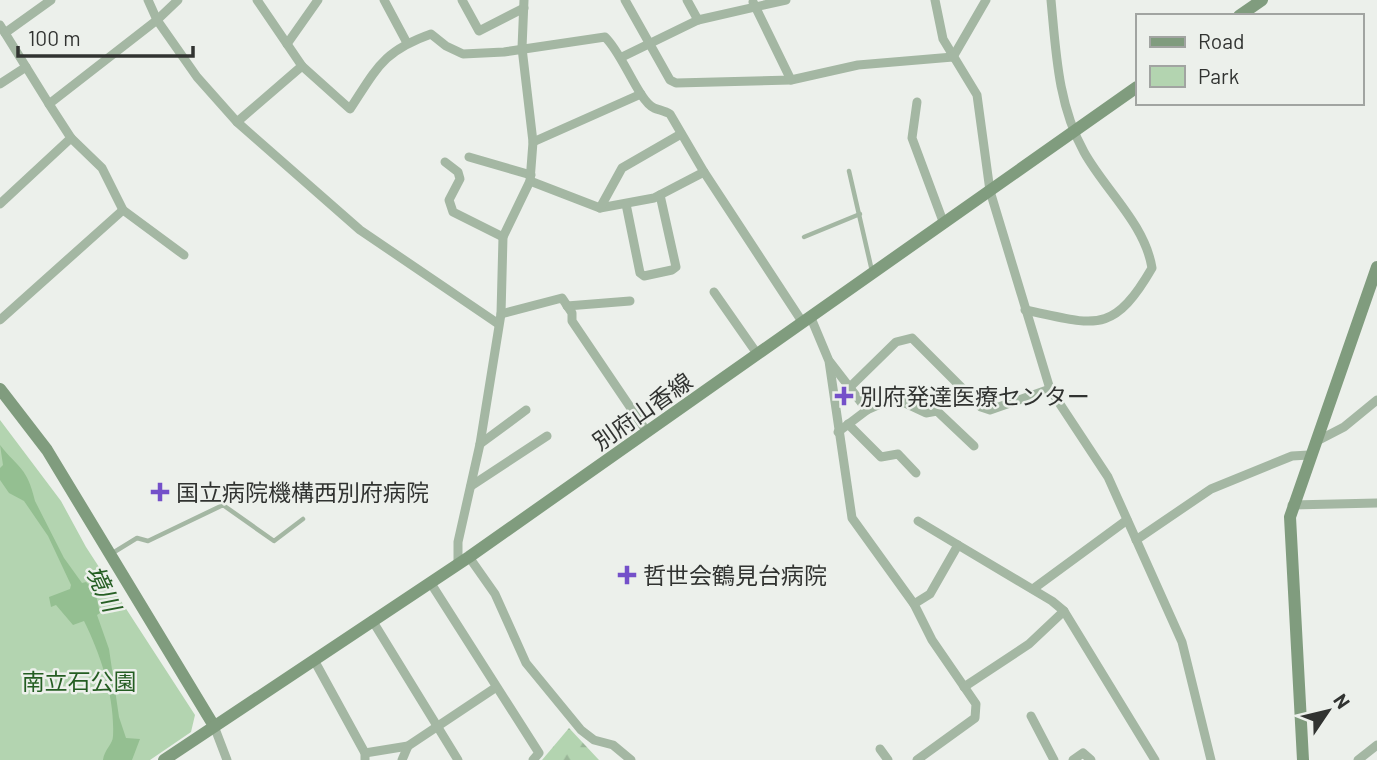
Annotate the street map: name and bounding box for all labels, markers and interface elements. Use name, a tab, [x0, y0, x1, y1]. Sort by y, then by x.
scale bar	[18, 14, 192, 58]
legend	[1136, 14, 1363, 105]
text: 100 m	[28, 25, 81, 50]
text: Road	[1198, 28, 1244, 53]
text: Park	[1198, 63, 1239, 88]
street label: 別府山香線	[587, 367, 697, 455]
place label: 別府発達医療センター	[860, 382, 1090, 410]
marker: 別府発達医療センター	[834, 386, 854, 406]
place label: 国立病院機構西別府病院	[176, 478, 429, 506]
marker: 国立病院機構西別府病院	[150, 482, 170, 502]
water label: 境川	[81, 560, 129, 619]
place label: 哲世会鶴見台病院	[643, 561, 827, 589]
marker: 哲世会鶴見台病院	[617, 565, 637, 585]
park label: 南立石公園	[22, 667, 137, 695]
north arrow	[1293, 676, 1363, 746]
text: N	[1329, 689, 1355, 713]

